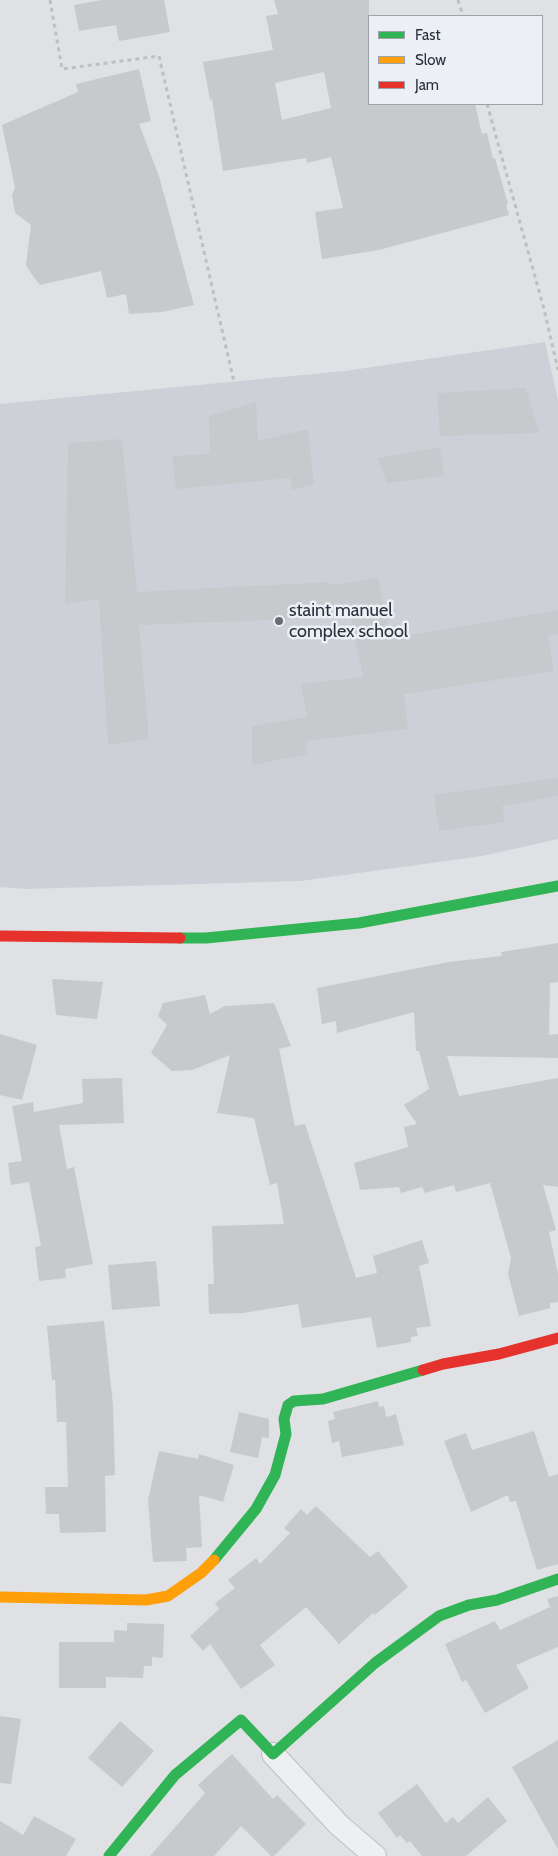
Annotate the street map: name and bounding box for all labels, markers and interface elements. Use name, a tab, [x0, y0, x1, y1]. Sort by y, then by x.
legend	[368, 15, 543, 105]
text: Fast	[415, 26, 440, 44]
text: Slow	[415, 51, 446, 69]
text: Jam	[415, 76, 439, 94]
place label: staint manuel complex school	[289, 600, 408, 642]
marker: staint manuel complex school	[273, 615, 285, 627]

